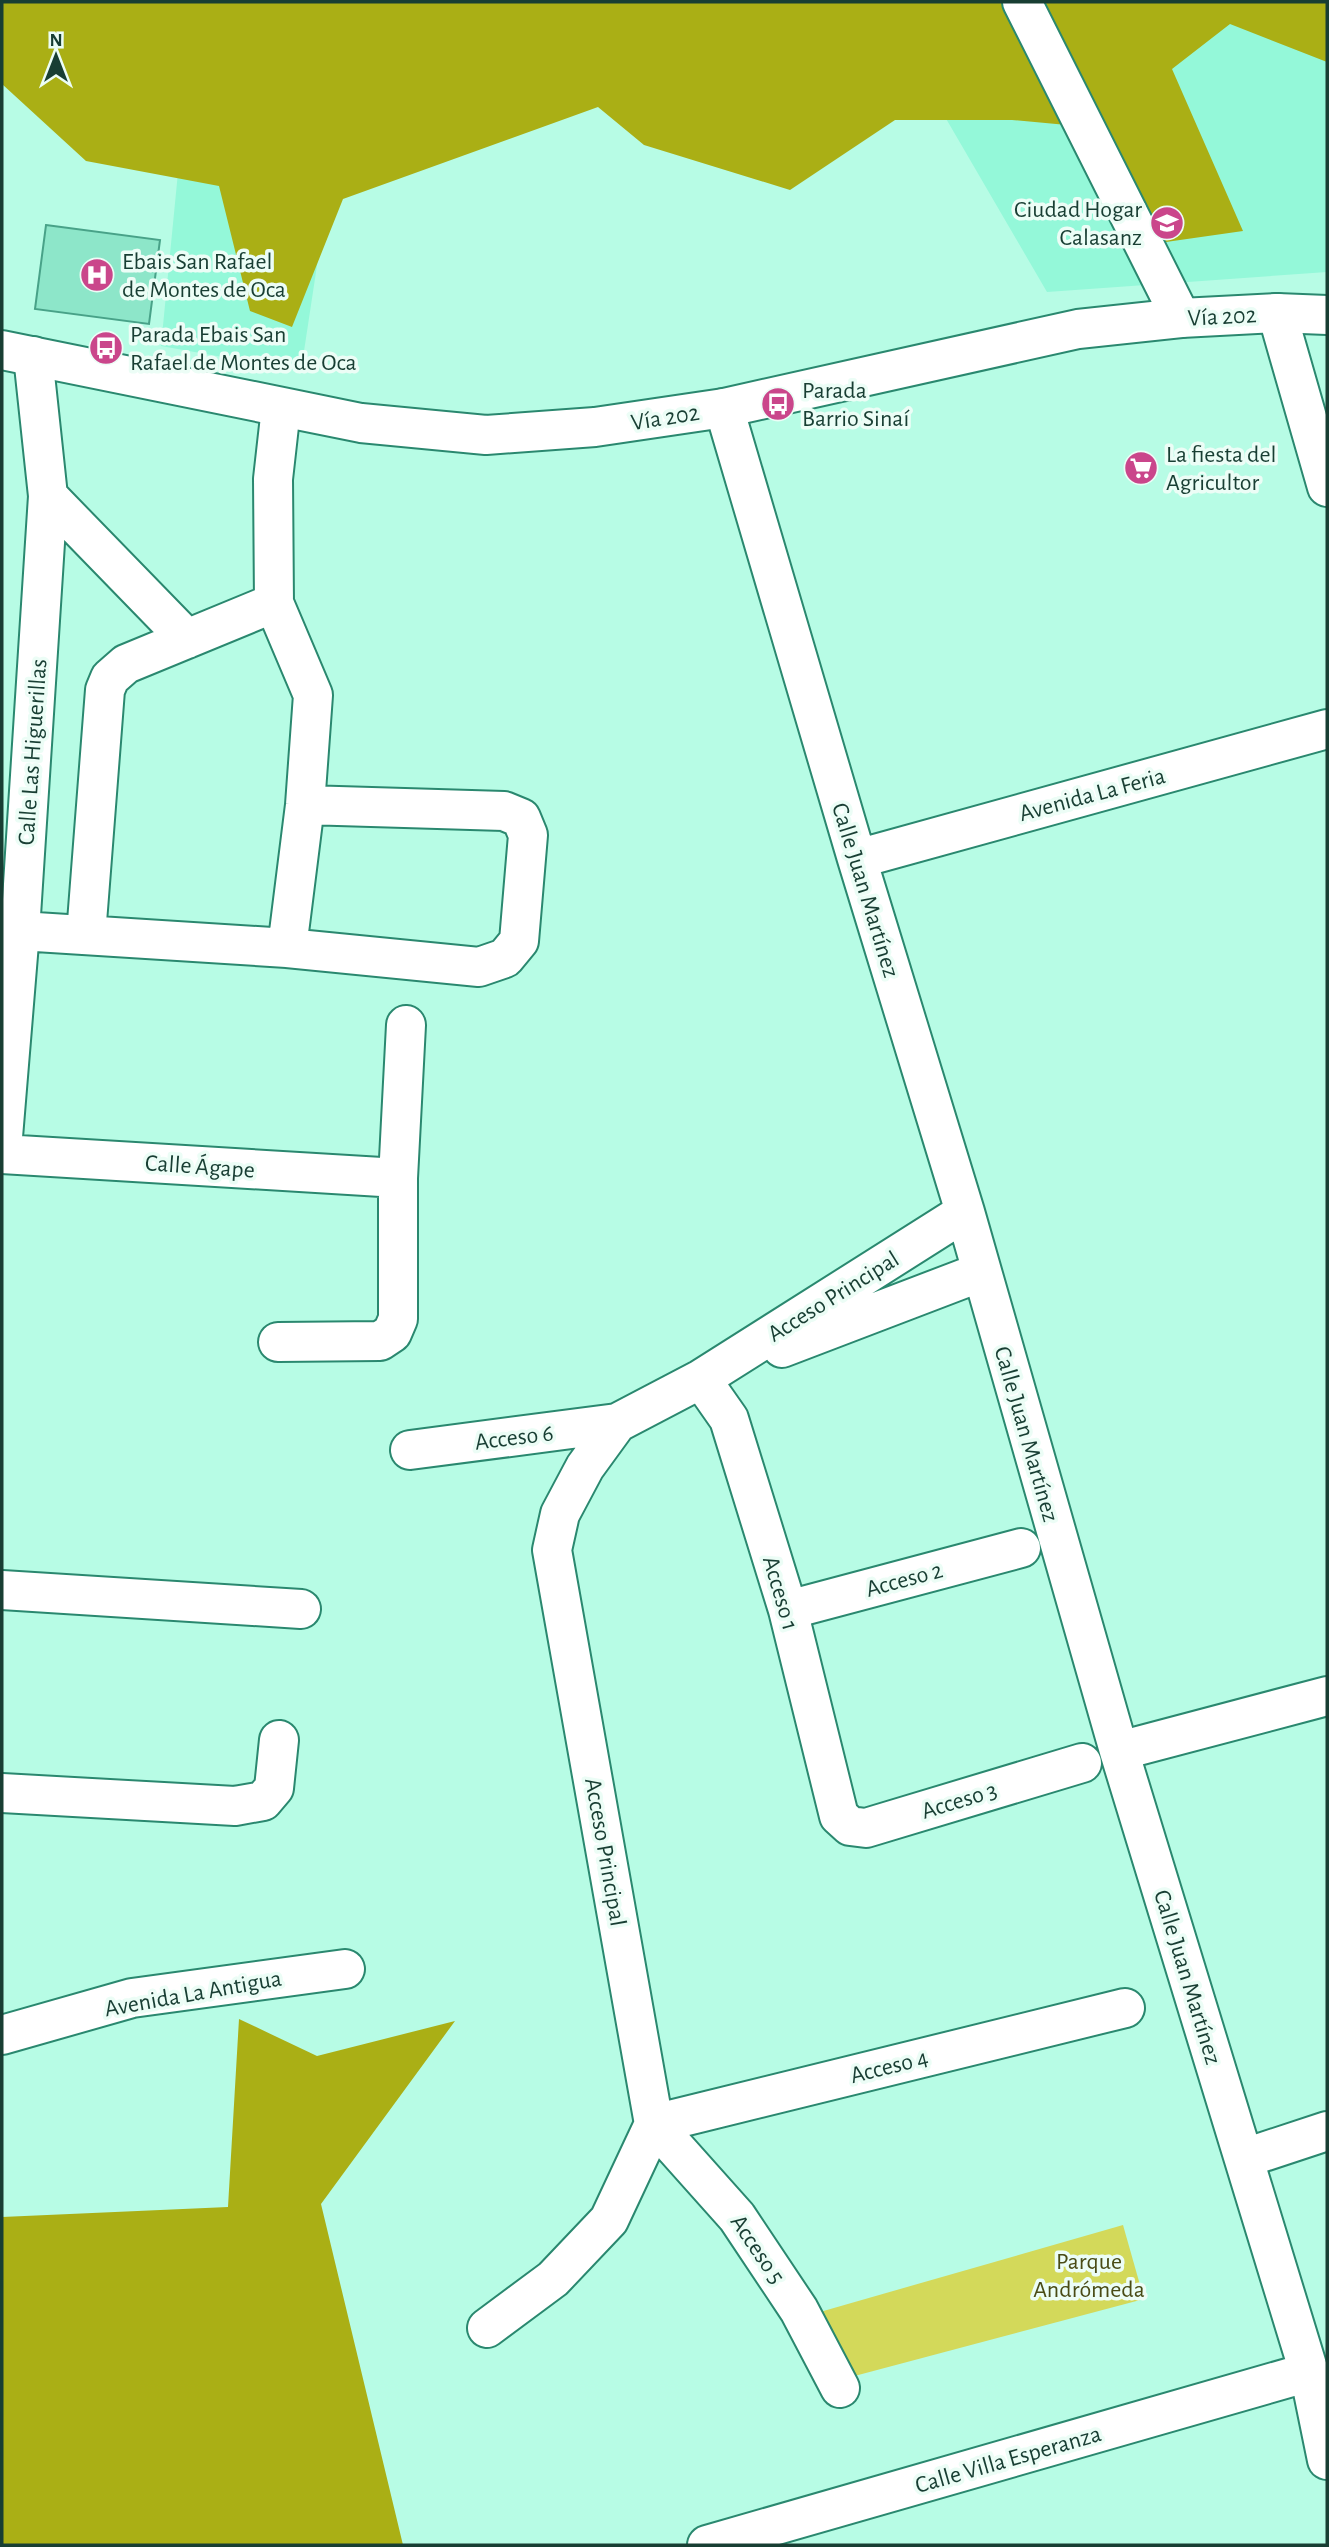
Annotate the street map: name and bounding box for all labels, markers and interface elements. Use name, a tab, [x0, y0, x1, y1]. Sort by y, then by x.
north arrow	[21, 21, 91, 91]
text: N	[49, 31, 63, 50]
place label: Ciudad Hogar Calasanz	[1014, 198, 1142, 250]
school or university icon: Ciudad Hogar Calasanz	[1148, 204, 1186, 242]
place label: Ebais San Rafael de Montes de Oca	[122, 250, 286, 302]
hospital icon: Ebais San Rafael de Montes de Oca	[78, 256, 116, 294]
street label: Vía 202	[1187, 303, 1257, 331]
place label: Parada Ebais San Rafael de Montes de Oca	[130, 323, 357, 375]
bus stop icon: Parada Ebais San Rafael de Montes de Oca	[87, 329, 125, 367]
place label: Parada Barrio Sinaí	[802, 379, 909, 431]
bus stop icon: Parada Barrio Sinaí	[759, 385, 797, 423]
street label: Vía 202	[629, 401, 701, 435]
place label: La fiesta del Agricultor	[1166, 443, 1276, 495]
supermarket icon: La fiesta del Agricultor	[1122, 449, 1160, 487]
street label: Calle Las Higuerillas	[15, 658, 51, 846]
street label: Avenida La Feria	[1017, 764, 1168, 826]
street label: Calle Juan Martínez	[827, 800, 903, 981]
street label: Calle Ágape	[144, 1149, 256, 1183]
street label: Acceso Principal	[764, 1247, 903, 1347]
street label: Calle Juan Martínez	[990, 1344, 1063, 1525]
street label: Acceso 6	[474, 1421, 555, 1455]
street label: Acceso 1	[758, 1554, 802, 1633]
street label: Acceso 2	[863, 1558, 945, 1602]
street label: Acceso Principal	[580, 1776, 630, 1928]
street label: Acceso 3	[919, 1778, 1000, 1824]
street label: Calle Juan Martínez	[1149, 1887, 1225, 2068]
street label: Avenida La Antigua	[103, 1967, 284, 2021]
street label: Acceso 4	[848, 2046, 931, 2088]
street label: Acceso 5	[726, 2211, 789, 2288]
park label: Parque Andrómeda	[1033, 2250, 1145, 2302]
street label: Calle Villa Esperanza	[913, 2422, 1104, 2498]

